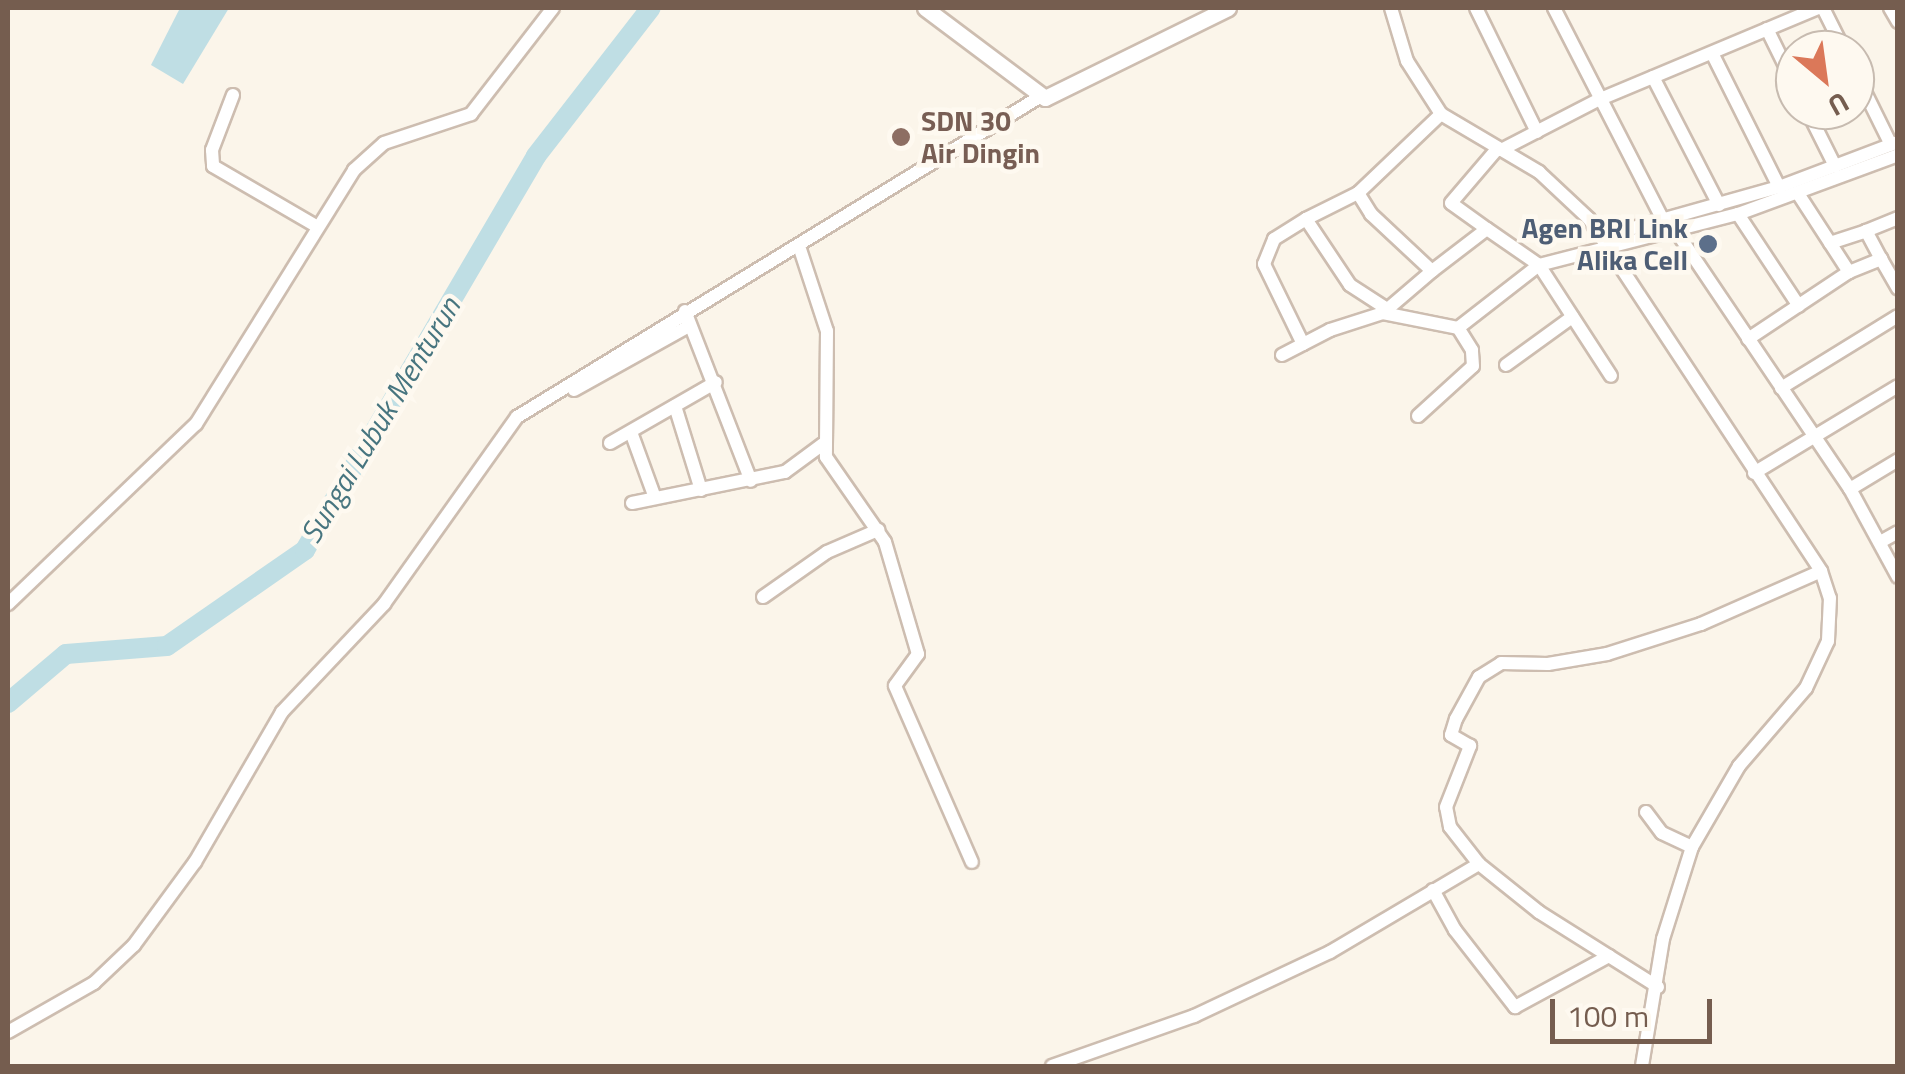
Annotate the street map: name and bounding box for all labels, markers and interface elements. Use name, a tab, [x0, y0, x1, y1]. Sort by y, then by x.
north arrow	[1775, 30, 1875, 130]
text: U	[1820, 82, 1857, 128]
place label: SDN 30 Air Dingin	[921, 104, 1040, 170]
marker: SDN 30 Air Dingin	[890, 126, 912, 148]
place label: Agen BRI Link Alika Cell	[1522, 211, 1688, 277]
marker: Agen BRI Link Alika Cell	[1697, 233, 1719, 255]
water label: Sungai Lubuk Menturun	[292, 291, 468, 549]
scale bar	[1555, 979, 1718, 1041]
text: 100 m	[1567, 993, 1649, 1039]

